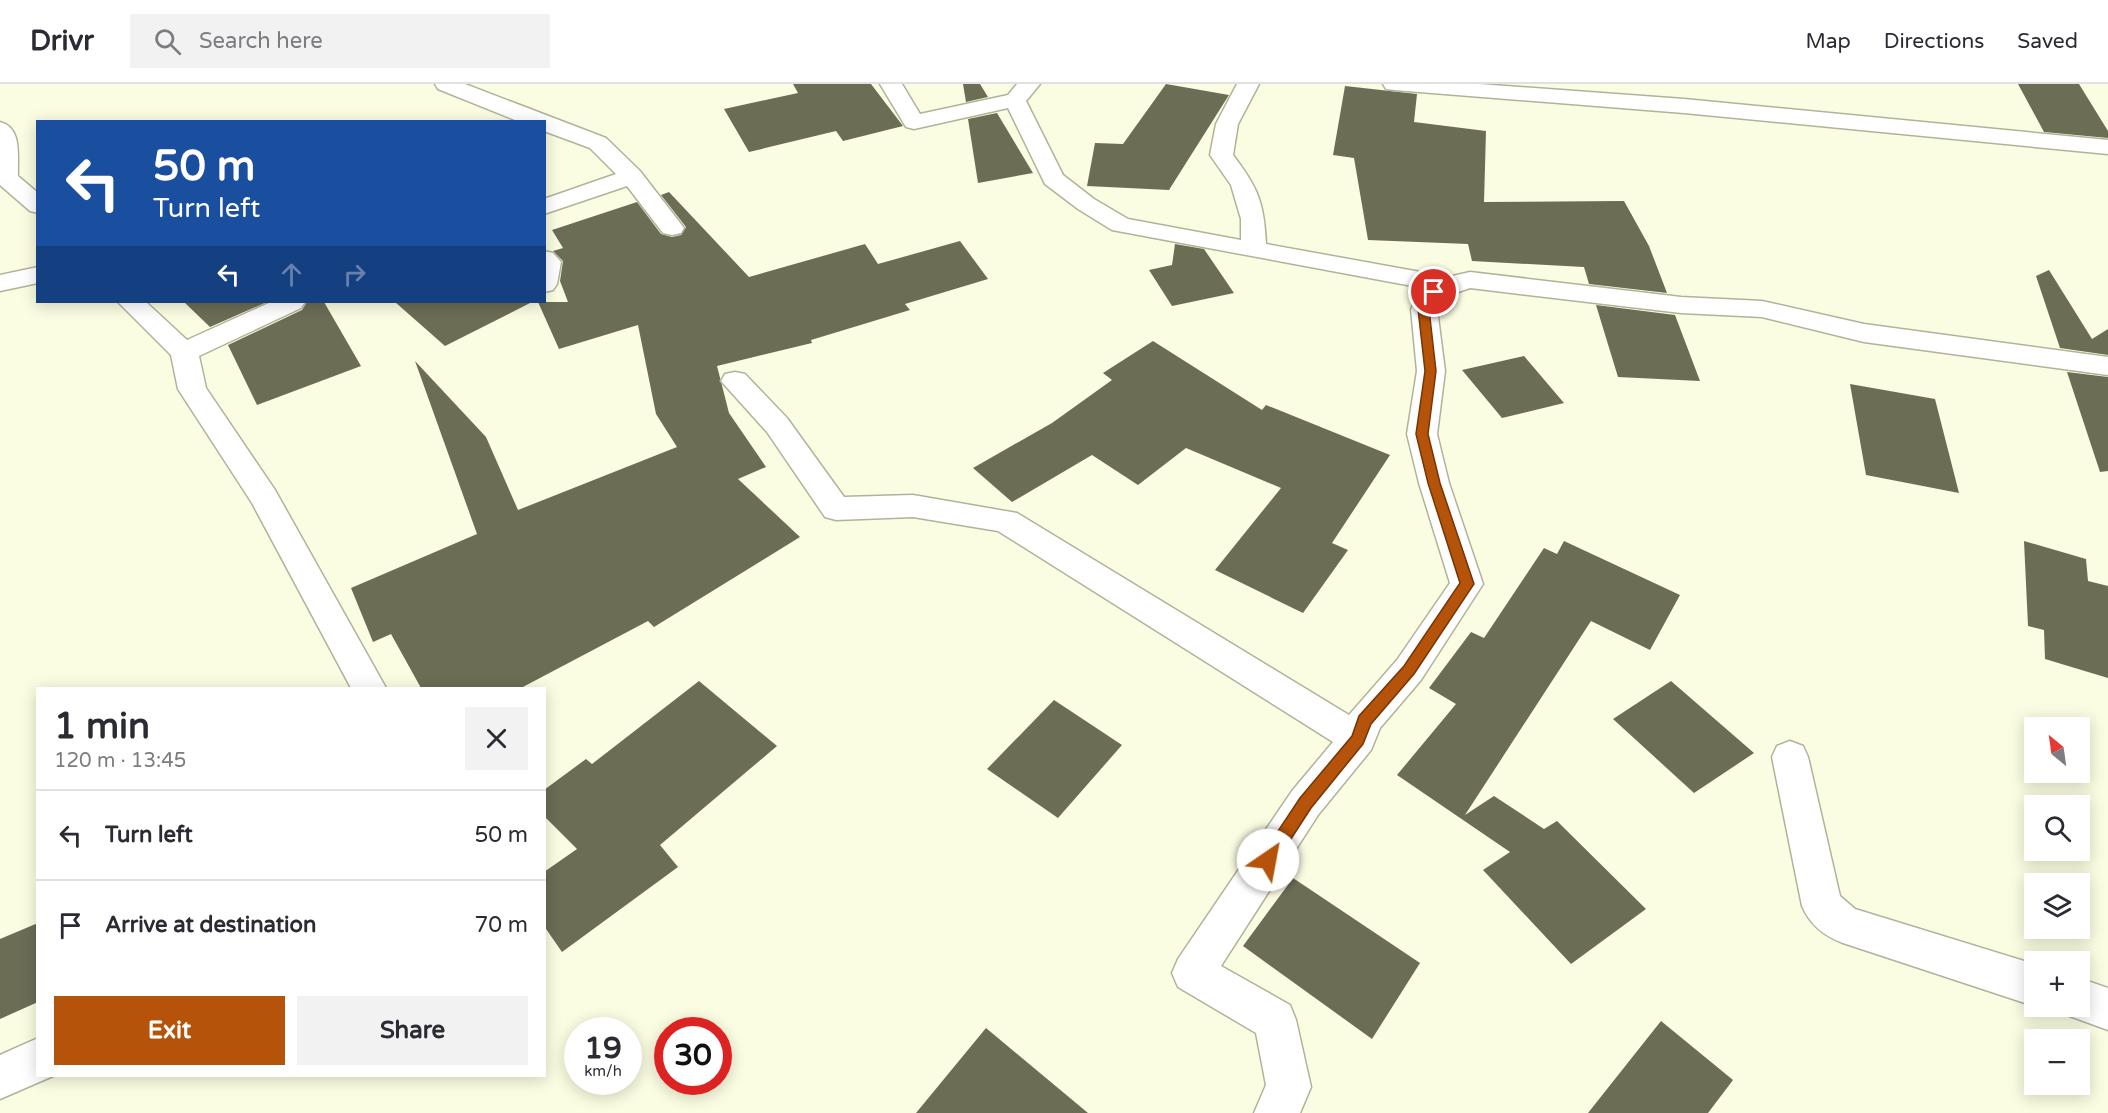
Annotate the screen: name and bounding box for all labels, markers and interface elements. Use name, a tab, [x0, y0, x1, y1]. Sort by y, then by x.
search box	[130, 14, 550, 68]
text: Drivr	[30, 24, 94, 58]
icon: search	[151, 25, 184, 58]
text: Search here	[199, 28, 323, 54]
text: Map	[1805, 29, 1851, 54]
text: Directions	[1884, 29, 1984, 54]
text: Saved	[2017, 29, 2078, 54]
text: 50 m	[153, 141, 255, 192]
icon: left	[54, 144, 132, 222]
text: Turn left	[153, 192, 260, 225]
icon: left	[212, 258, 245, 291]
icon: ahead	[275, 258, 308, 291]
icon: right	[338, 258, 371, 291]
pin	[1408, 266, 1459, 317]
icon: arrive	[1417, 275, 1450, 308]
text: 1 min	[54, 705, 150, 748]
button: close	[465, 707, 528, 770]
north arrow	[2024, 717, 2090, 783]
map controls	[2024, 717, 2090, 1095]
text: 120 m · 13:45	[54, 749, 186, 773]
button: search	[2024, 795, 2090, 861]
icon: left	[54, 819, 87, 852]
text: Turn left	[105, 822, 193, 848]
text: 50 m	[474, 822, 528, 848]
position arrow	[1236, 828, 1300, 892]
button: layers	[2024, 873, 2090, 939]
icon: arrive	[54, 909, 87, 942]
text: Arrive at destination	[105, 912, 316, 938]
text: 70 m	[474, 912, 528, 938]
button: +	[2024, 951, 2090, 1017]
button: Exit	[54, 996, 285, 1065]
button: Share	[297, 996, 528, 1065]
speed limit sign: 30	[654, 1017, 732, 1095]
button: −	[2024, 1029, 2090, 1095]
text: 19	[584, 1030, 622, 1067]
text: km/h	[584, 1062, 622, 1080]

